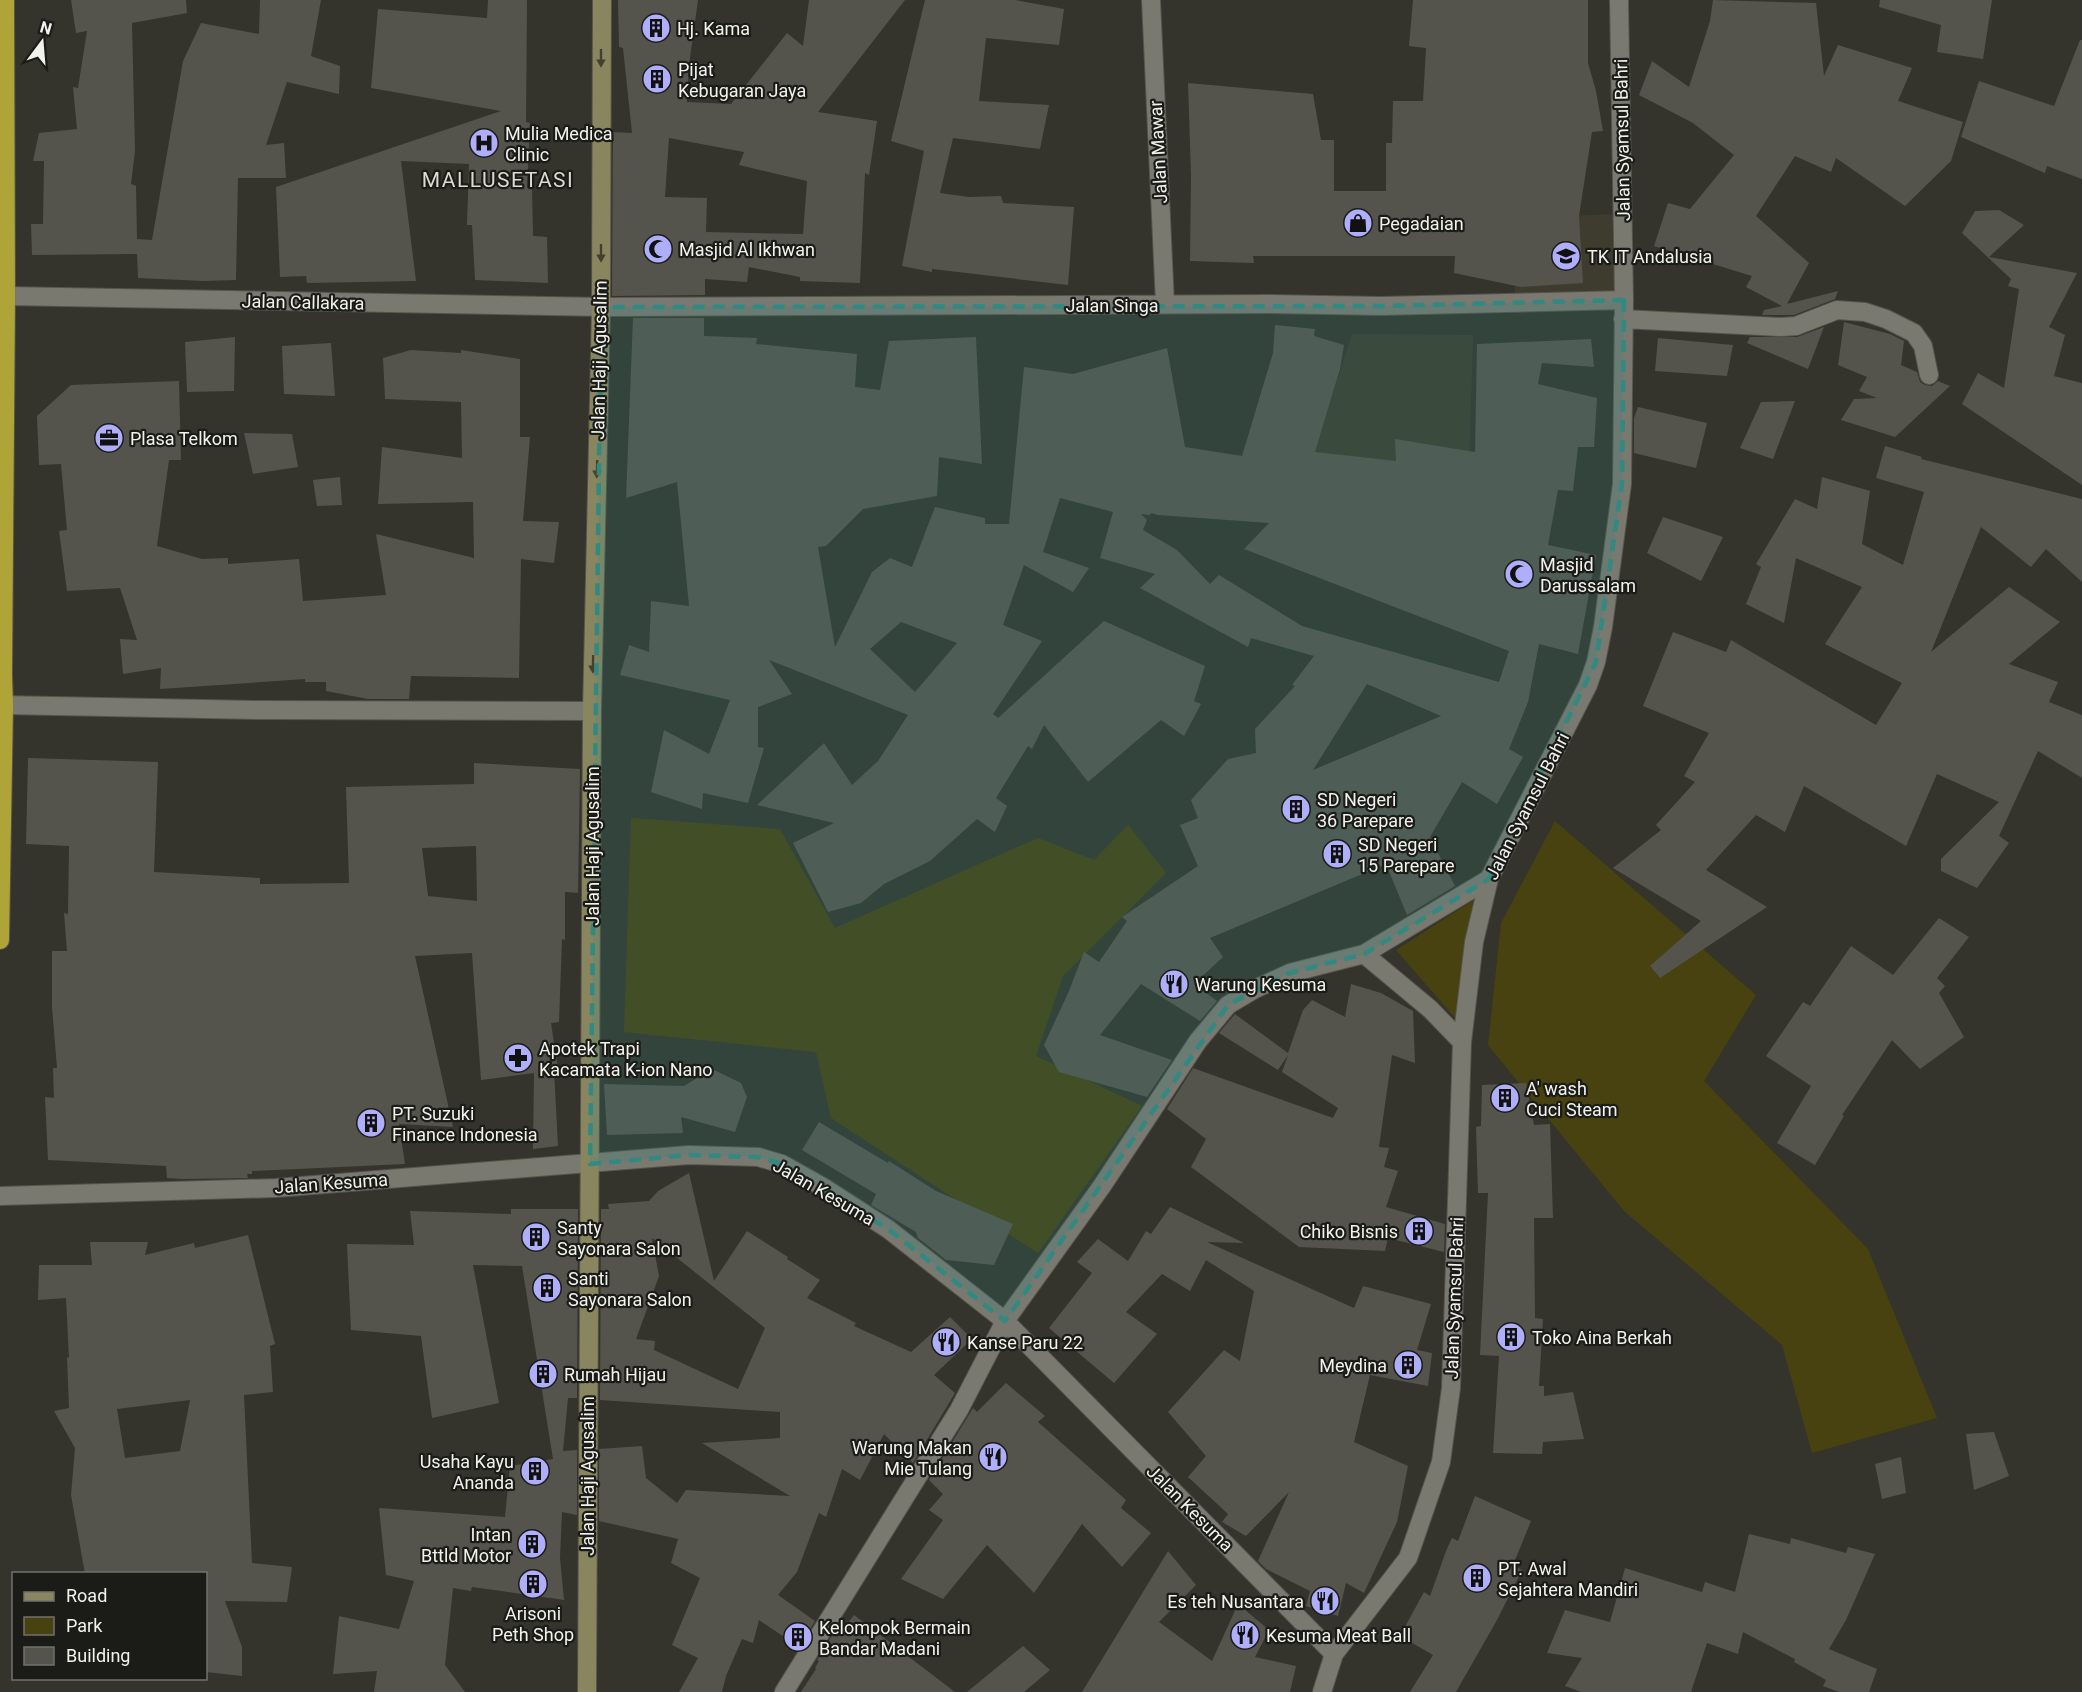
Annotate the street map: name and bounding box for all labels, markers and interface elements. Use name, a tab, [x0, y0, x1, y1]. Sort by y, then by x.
north arrow	[12, 12, 72, 72]
building icon: Hj. Kama	[640, 12, 672, 44]
text: N	[38, 17, 54, 39]
place label: Hj. Kama	[677, 18, 750, 39]
one-way arrow	[597, 49, 606, 68]
place label: Pijat Kebugaran Jaya	[678, 59, 806, 101]
street label: Jalan Syamsul Bahri	[1610, 59, 1634, 221]
building icon: Pijat Kebugaran Jaya	[641, 63, 673, 95]
street label: Jalan Mawar	[1145, 100, 1171, 204]
place label: Mulia Medica Clinic	[505, 123, 613, 165]
hospital icon: Mulia Medica Clinic	[468, 127, 500, 159]
district label: MALLUSETASI	[422, 168, 574, 192]
shop icon: Pegadaian	[1342, 207, 1374, 239]
place label: Pegadaian	[1379, 213, 1464, 234]
mosque icon: Masjid Al Ikhwan	[642, 233, 674, 265]
place label: Masjid Al Ikhwan	[679, 239, 815, 260]
school or university icon: TK IT Andalusia	[1550, 240, 1582, 272]
one-way arrow	[596, 244, 606, 263]
place label: TK IT Andalusia	[1587, 246, 1712, 267]
street label: Jalan Haji Agusalim	[587, 280, 611, 440]
street label: Jalan Callakara	[241, 290, 365, 314]
street label: Jalan Singa	[1065, 295, 1159, 316]
office icon: Plasa Telkom	[93, 422, 125, 454]
place label: Plasa Telkom	[130, 428, 238, 449]
one-way arrow	[593, 460, 602, 479]
place label: Masjid Darussalam	[1540, 554, 1636, 596]
mosque icon: Masjid Darussalam	[1503, 558, 1535, 590]
one-way arrow	[588, 655, 598, 674]
street label: Jalan Syamsul Bahri	[1481, 729, 1573, 883]
street label: Jalan Haji Agusalim	[582, 766, 603, 926]
place label: SD Negeri 36 Parepare	[1317, 789, 1414, 831]
building icon: SD Negeri 36 Parepare	[1280, 793, 1312, 825]
place label: SD Negeri 15 Parepare	[1358, 834, 1455, 876]
building icon: SD Negeri 15 Parepare	[1321, 838, 1353, 870]
restaurant icon: Warung Kesuma	[1158, 968, 1190, 1000]
place label: Warung Kesuma	[1195, 974, 1326, 995]
place label: Apotek Trapi Kacamata K-ion Nano	[539, 1038, 713, 1080]
pharmacy icon: Apotek Trapi Kacamata K-ion Nano	[502, 1042, 534, 1074]
place label: A' wash Cuci Steam	[1526, 1078, 1618, 1120]
building icon: A' wash Cuci Steam	[1489, 1082, 1521, 1114]
place label: PT. Suzuki Finance Indonesia	[392, 1103, 538, 1145]
building icon: PT. Suzuki Finance Indonesia	[355, 1107, 387, 1139]
street label: Jalan Kesuma	[770, 1154, 878, 1230]
street label: Jalan Kesuma	[274, 1169, 388, 1197]
building icon: Chiko Bisnis	[1403, 1215, 1435, 1247]
street label: Jalan Syamsul Bahri	[1441, 1216, 1467, 1380]
place label: Santy Sayonara Salon	[557, 1217, 681, 1259]
building icon: Santy Sayonara Salon	[520, 1221, 552, 1253]
place label: Chiko Bisnis	[1300, 1221, 1398, 1242]
place label: Santi Sayonara Salon	[568, 1268, 692, 1310]
building icon: Santi Sayonara Salon	[531, 1272, 563, 1304]
building icon: Toko Aina Berkah	[1495, 1321, 1527, 1353]
restaurant icon: Kanse Paru 22	[930, 1326, 962, 1358]
place label: Toko Aina Berkah	[1532, 1327, 1672, 1348]
place label: Kanse Paru 22	[967, 1332, 1083, 1353]
building icon: Meydina	[1392, 1349, 1424, 1381]
place label: Meydina	[1319, 1355, 1387, 1376]
building icon: Rumah Hijau	[527, 1358, 559, 1390]
place label: Rumah Hijau	[564, 1364, 666, 1385]
street label: Jalan Haji Agusalim	[577, 1396, 598, 1556]
place label: Warung Makan Mie Tulang	[852, 1437, 972, 1479]
restaurant icon: Warung Makan Mie Tulang	[977, 1441, 1009, 1473]
place label: Usaha Kayu Ananda	[420, 1451, 514, 1493]
building icon: Usaha Kayu Ananda	[519, 1455, 551, 1487]
street label: Jalan Kesuma	[1142, 1460, 1238, 1556]
place label: Intan Bttld Motor	[421, 1524, 511, 1566]
building icon: Intan Bttld Motor	[516, 1528, 548, 1560]
place label: PT. Awal Sejahtera Mandiri	[1498, 1558, 1638, 1600]
building icon: PT. Awal Sejahtera Mandiri	[1461, 1562, 1493, 1594]
building icon: Arisoni Peth Shop	[517, 1568, 549, 1600]
legend	[12, 1572, 207, 1680]
text: Road	[66, 1585, 107, 1606]
restaurant icon: Es teh Nusantara	[1309, 1585, 1341, 1617]
place label: Es teh Nusantara	[1167, 1591, 1304, 1612]
place label: Arisoni Peth Shop	[492, 1603, 574, 1645]
text: Park	[66, 1615, 103, 1636]
place label: Kelompok Bermain Bandar Madani	[819, 1617, 971, 1659]
restaurant icon: Kesuma Meat Ball	[1229, 1619, 1261, 1651]
building icon: Kelompok Bermain Bandar Madani	[782, 1621, 814, 1653]
place label: Kesuma Meat Ball	[1266, 1625, 1411, 1646]
text: Building	[66, 1645, 130, 1666]

